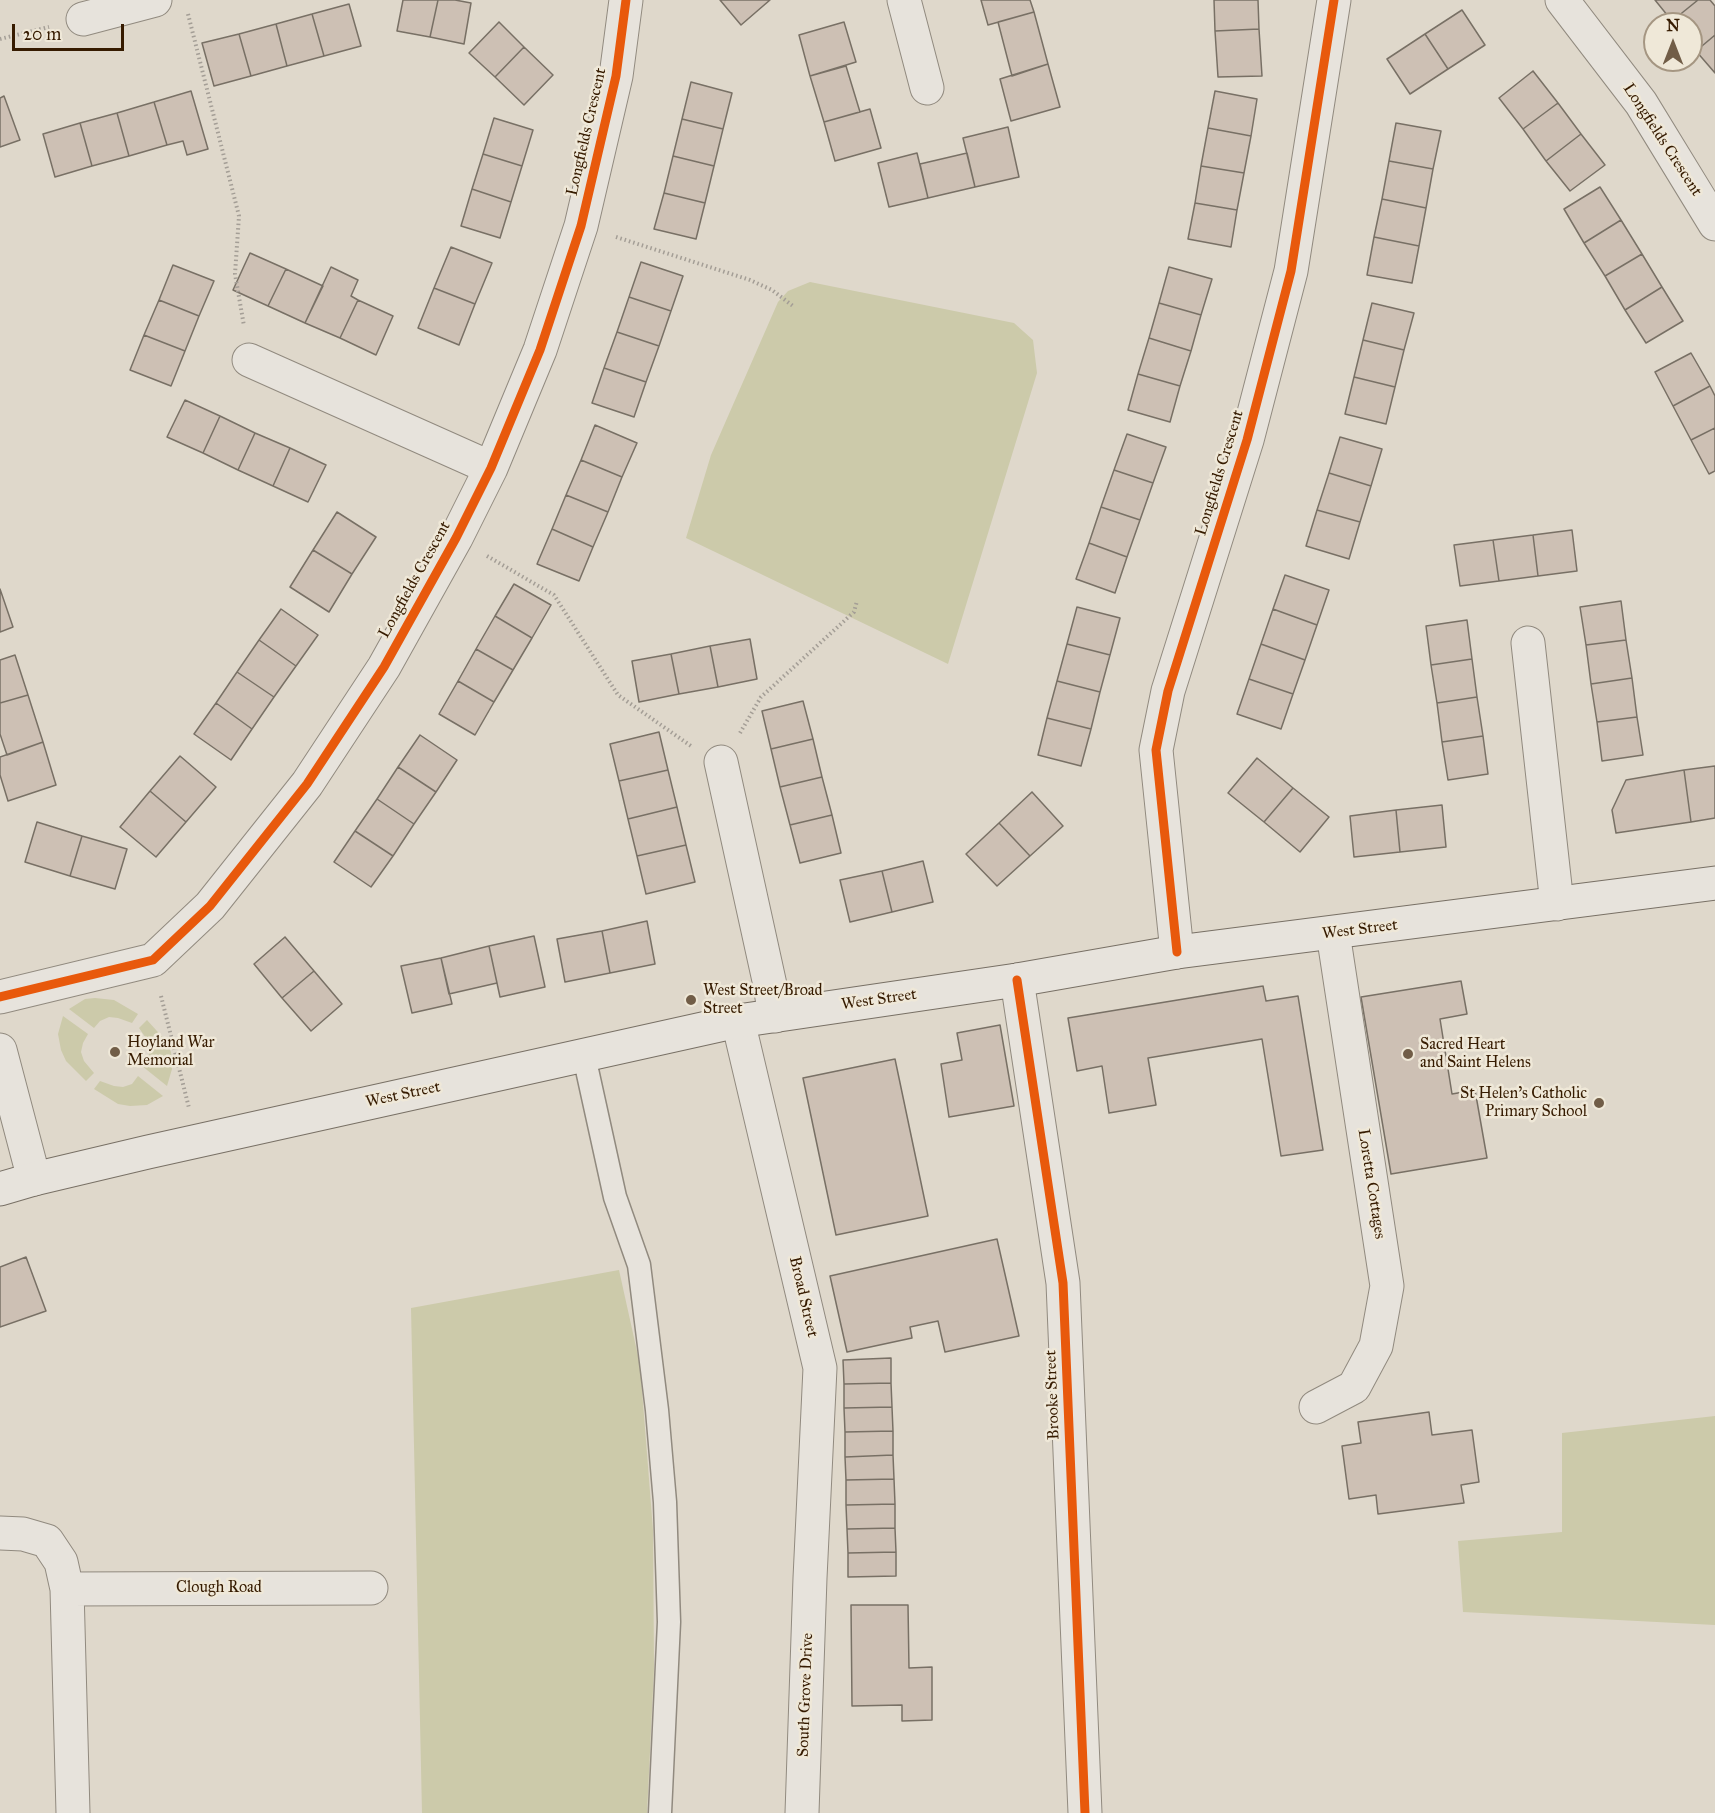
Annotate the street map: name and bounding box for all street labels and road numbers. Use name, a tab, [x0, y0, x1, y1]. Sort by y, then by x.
street label: Longfields Crescent	[563, 66, 611, 198]
street label: Longfields Crescent	[1618, 80, 1706, 200]
street label: Longfields Crescent	[1192, 408, 1248, 538]
street label: Longfields Crescent	[375, 518, 455, 642]
street label: West Street	[1321, 916, 1399, 944]
street label: West Street	[840, 985, 918, 1015]
street label: West Street	[364, 1078, 442, 1112]
street label: Loretta Cottages	[1353, 1128, 1389, 1240]
street label: Broad Street	[784, 1255, 822, 1339]
street label: Brooke Street	[1042, 1350, 1064, 1440]
street label: Clough Road	[176, 1578, 262, 1598]
street label: South Grove Drive	[794, 1633, 818, 1757]

